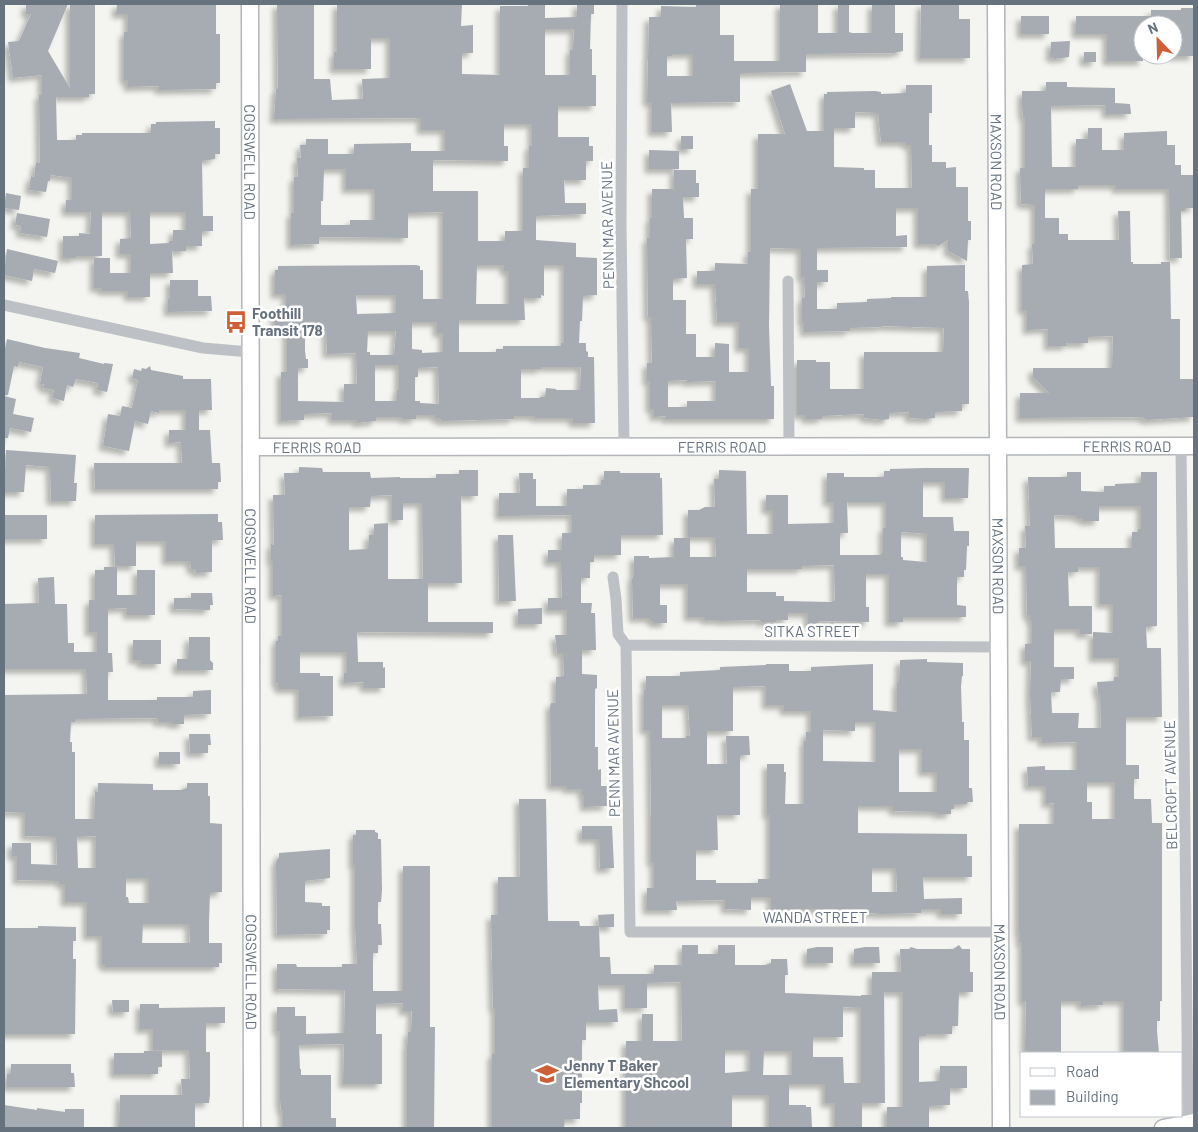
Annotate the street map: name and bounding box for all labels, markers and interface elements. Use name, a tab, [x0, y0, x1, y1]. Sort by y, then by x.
north arrow	[1133, 15, 1183, 65]
text: N	[1145, 18, 1160, 37]
street label: COGSWELL ROAD	[241, 104, 259, 220]
street label: MAXSON ROAD	[987, 114, 1006, 210]
street label: PENN MAR AVENUE	[597, 161, 617, 289]
place label: Foothill Transit 178	[252, 304, 323, 339]
bus stop icon: Foothill Transit 178	[223, 309, 249, 335]
street label: FERRIS ROAD	[678, 437, 766, 456]
street label: FERRIS ROAD	[1083, 437, 1171, 455]
street label: FERRIS ROAD	[273, 438, 361, 456]
street label: COGSWELL ROAD	[242, 508, 260, 624]
street label: MAXSON ROAD	[989, 518, 1008, 614]
street label: SITKA STREET	[764, 622, 860, 640]
street label: PENN MAR AVENUE	[603, 689, 623, 817]
street label: BELCROFT AVENUE	[1160, 720, 1180, 850]
street label: WANDA STREET	[763, 908, 867, 926]
street label: COGSWELL ROAD	[243, 914, 261, 1030]
street label: MAXSON ROAD	[991, 924, 1010, 1020]
legend	[1020, 1052, 1183, 1117]
place label: Jenny T Baker Elementary Shcool	[564, 1056, 689, 1091]
school or university icon: Jenny T Baker Elementary Shcool	[534, 1061, 560, 1087]
text: Road	[1066, 1062, 1099, 1080]
text: Building	[1066, 1087, 1119, 1105]

